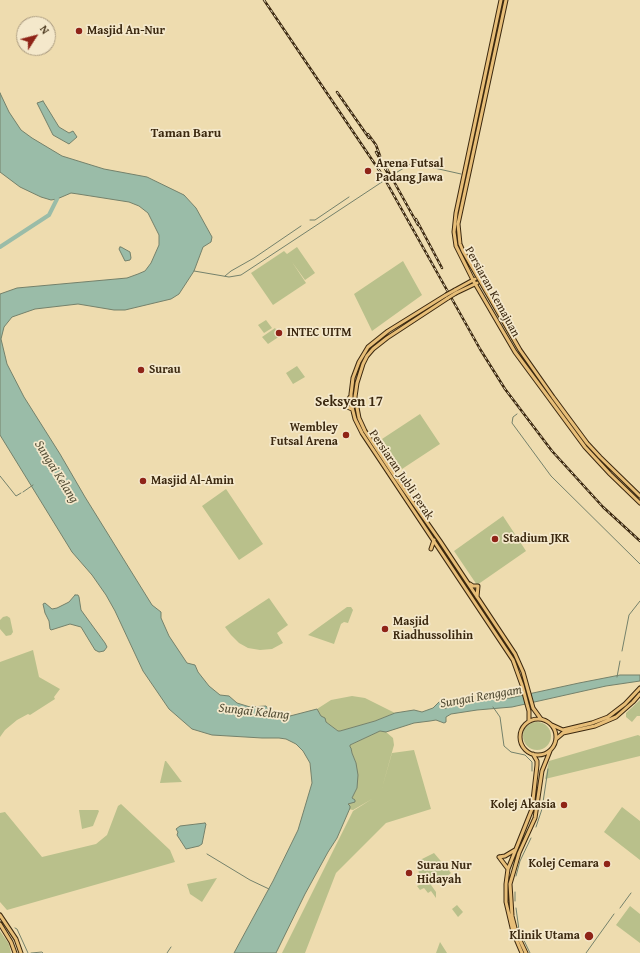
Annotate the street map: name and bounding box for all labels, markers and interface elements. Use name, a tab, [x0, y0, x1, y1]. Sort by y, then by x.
north arrow	[16, 16, 56, 56]
text: N	[36, 22, 54, 37]
place label: Masjid An-Nur	[87, 24, 165, 38]
marker: Masjid An-Nur	[74, 26, 84, 36]
district label: Taman Baru	[151, 126, 221, 142]
place label: Arena Futsal Padang Jawa	[376, 157, 443, 185]
marker: Arena Futsal Padang Jawa	[363, 166, 373, 176]
street label: Persiaran Kemajuan	[461, 244, 523, 340]
place label: INTEC UITM	[287, 326, 352, 340]
marker: INTEC UITM	[274, 328, 284, 338]
place label: Surau	[149, 363, 181, 377]
marker: Surau	[136, 365, 146, 375]
district label: Seksyen 17	[315, 394, 383, 410]
place label: Wembley Futsal Arena	[271, 421, 338, 449]
street label: Persiaran Jubli Perak	[366, 427, 436, 523]
marker: Wembley Futsal Arena	[341, 430, 351, 440]
water label: Sungai Kelang	[31, 438, 81, 506]
place label: Masjid Al-Amin	[151, 474, 234, 488]
marker: Masjid Al-Amin	[138, 476, 148, 486]
place label: Stadium JKR	[503, 532, 570, 546]
marker: Stadium JKR	[490, 534, 500, 544]
place label: Masjid Riadhussolihin	[393, 615, 473, 643]
marker: Masjid Riadhussolihin	[380, 624, 390, 634]
water label: Sungai Renggam	[439, 682, 523, 712]
water label: Sungai Kelang	[218, 701, 290, 723]
place label: Kolej Akasia	[491, 798, 556, 812]
marker: Kolej Akasia	[559, 800, 569, 810]
place label: Kolej Cemara	[529, 857, 599, 871]
place label: Surau Nur Hidayah	[417, 859, 472, 887]
marker: Kolej Cemara	[602, 859, 612, 869]
marker: Surau Nur Hidayah	[404, 868, 414, 878]
place label: Klinik Utama	[509, 929, 580, 943]
marker: Klinik Utama	[583, 930, 595, 942]

